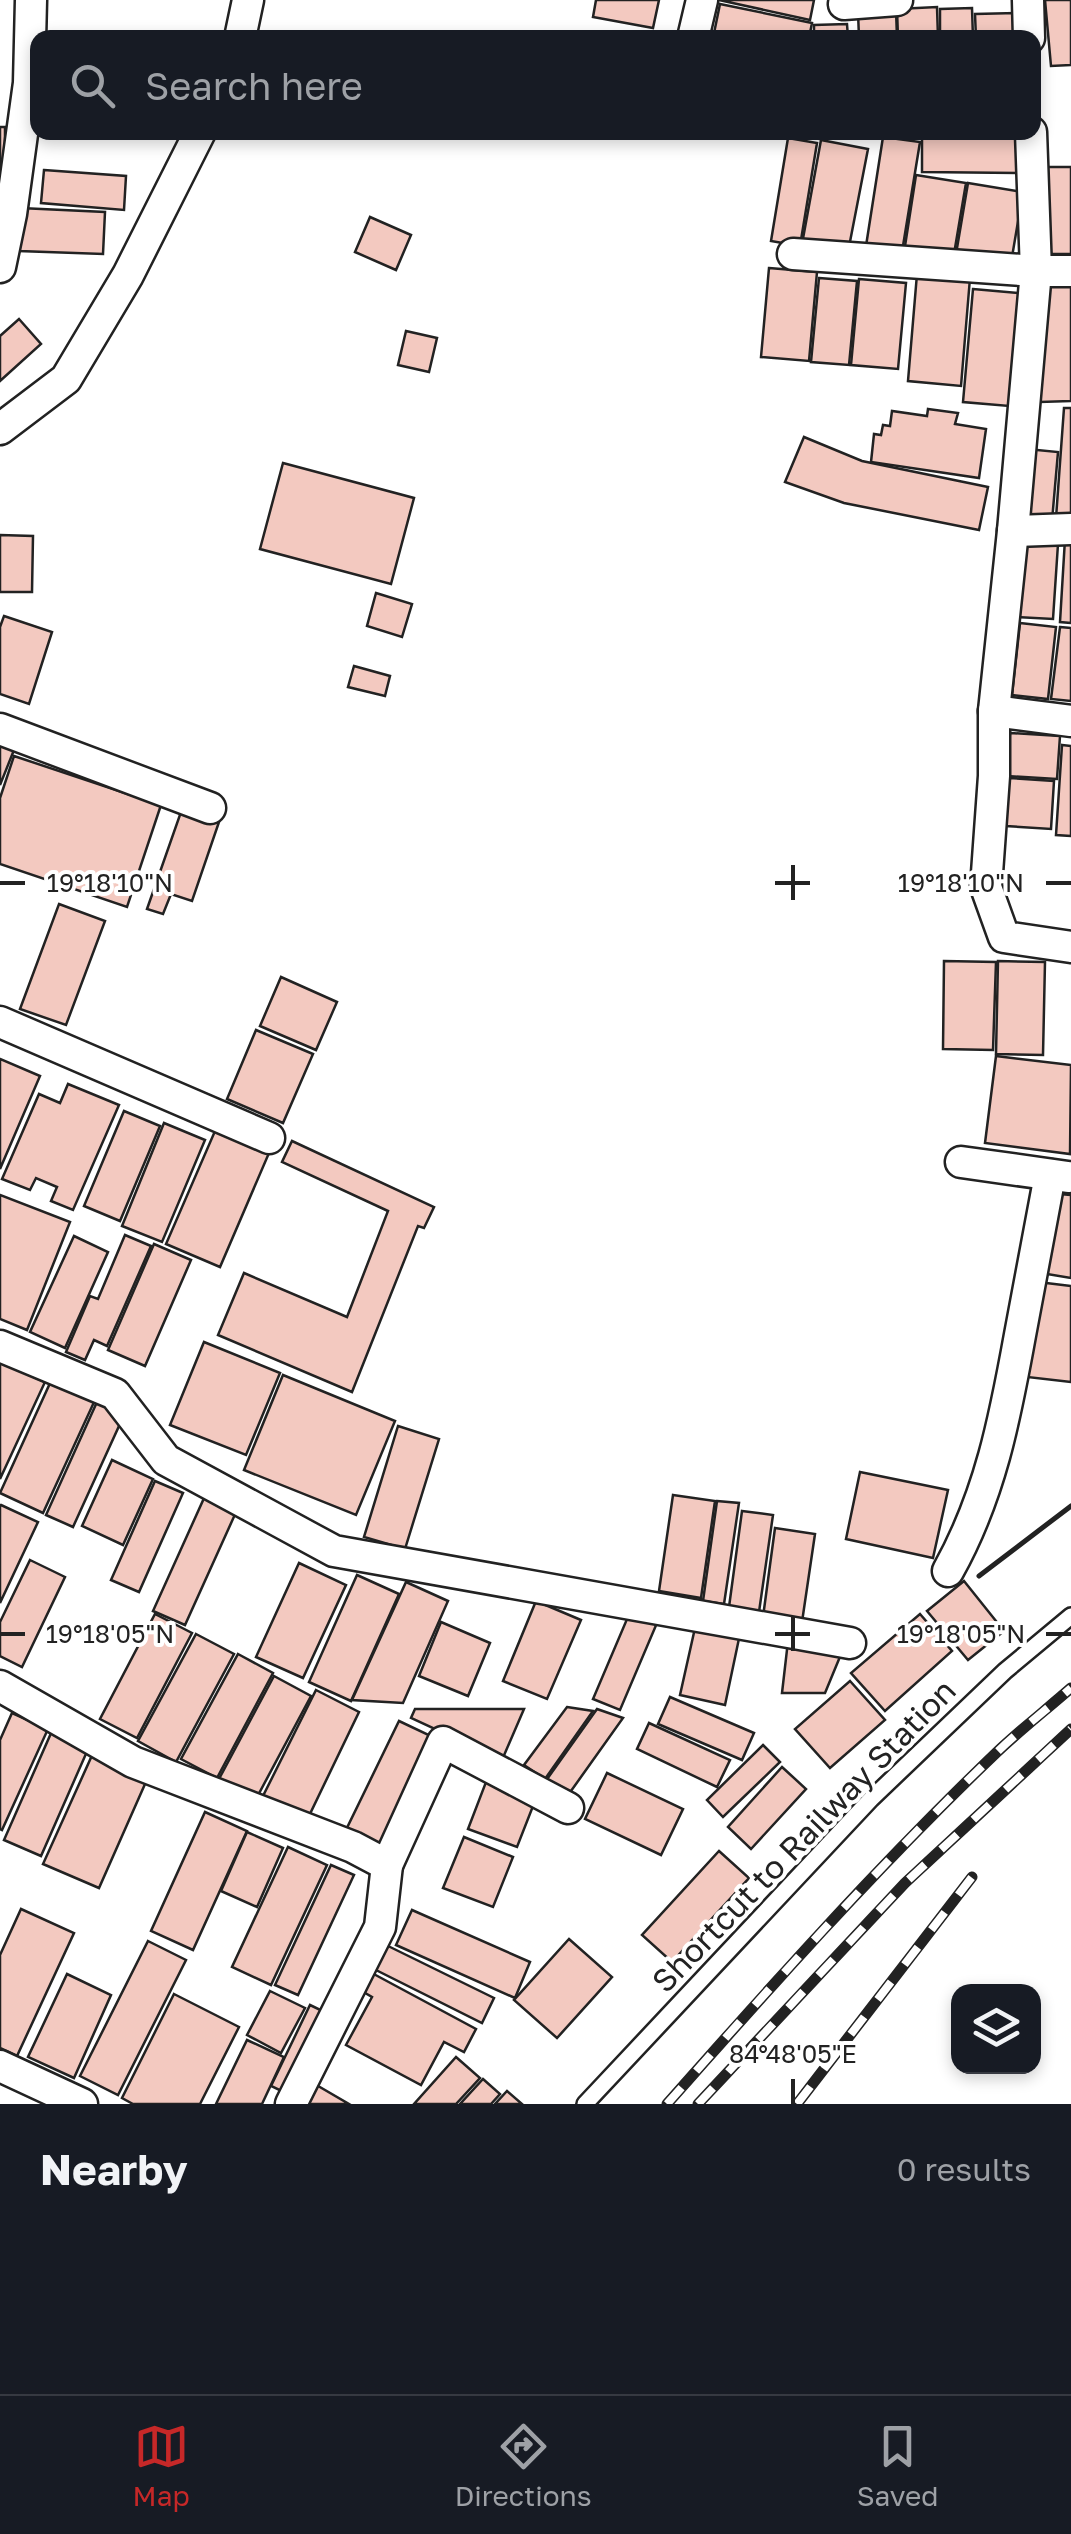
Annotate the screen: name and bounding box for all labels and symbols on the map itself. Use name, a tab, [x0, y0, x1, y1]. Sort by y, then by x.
text: 19°18'10"N	[47, 867, 173, 898]
text: 19°18'10"N	[898, 867, 1024, 898]
text: 19°18'05"N	[46, 1618, 174, 1649]
text: 19°18'05"N	[897, 1618, 1025, 1649]
street label: Shortcut to Railway Station	[644, 1671, 963, 2000]
text: 84°48'05"E	[729, 2038, 857, 2069]

